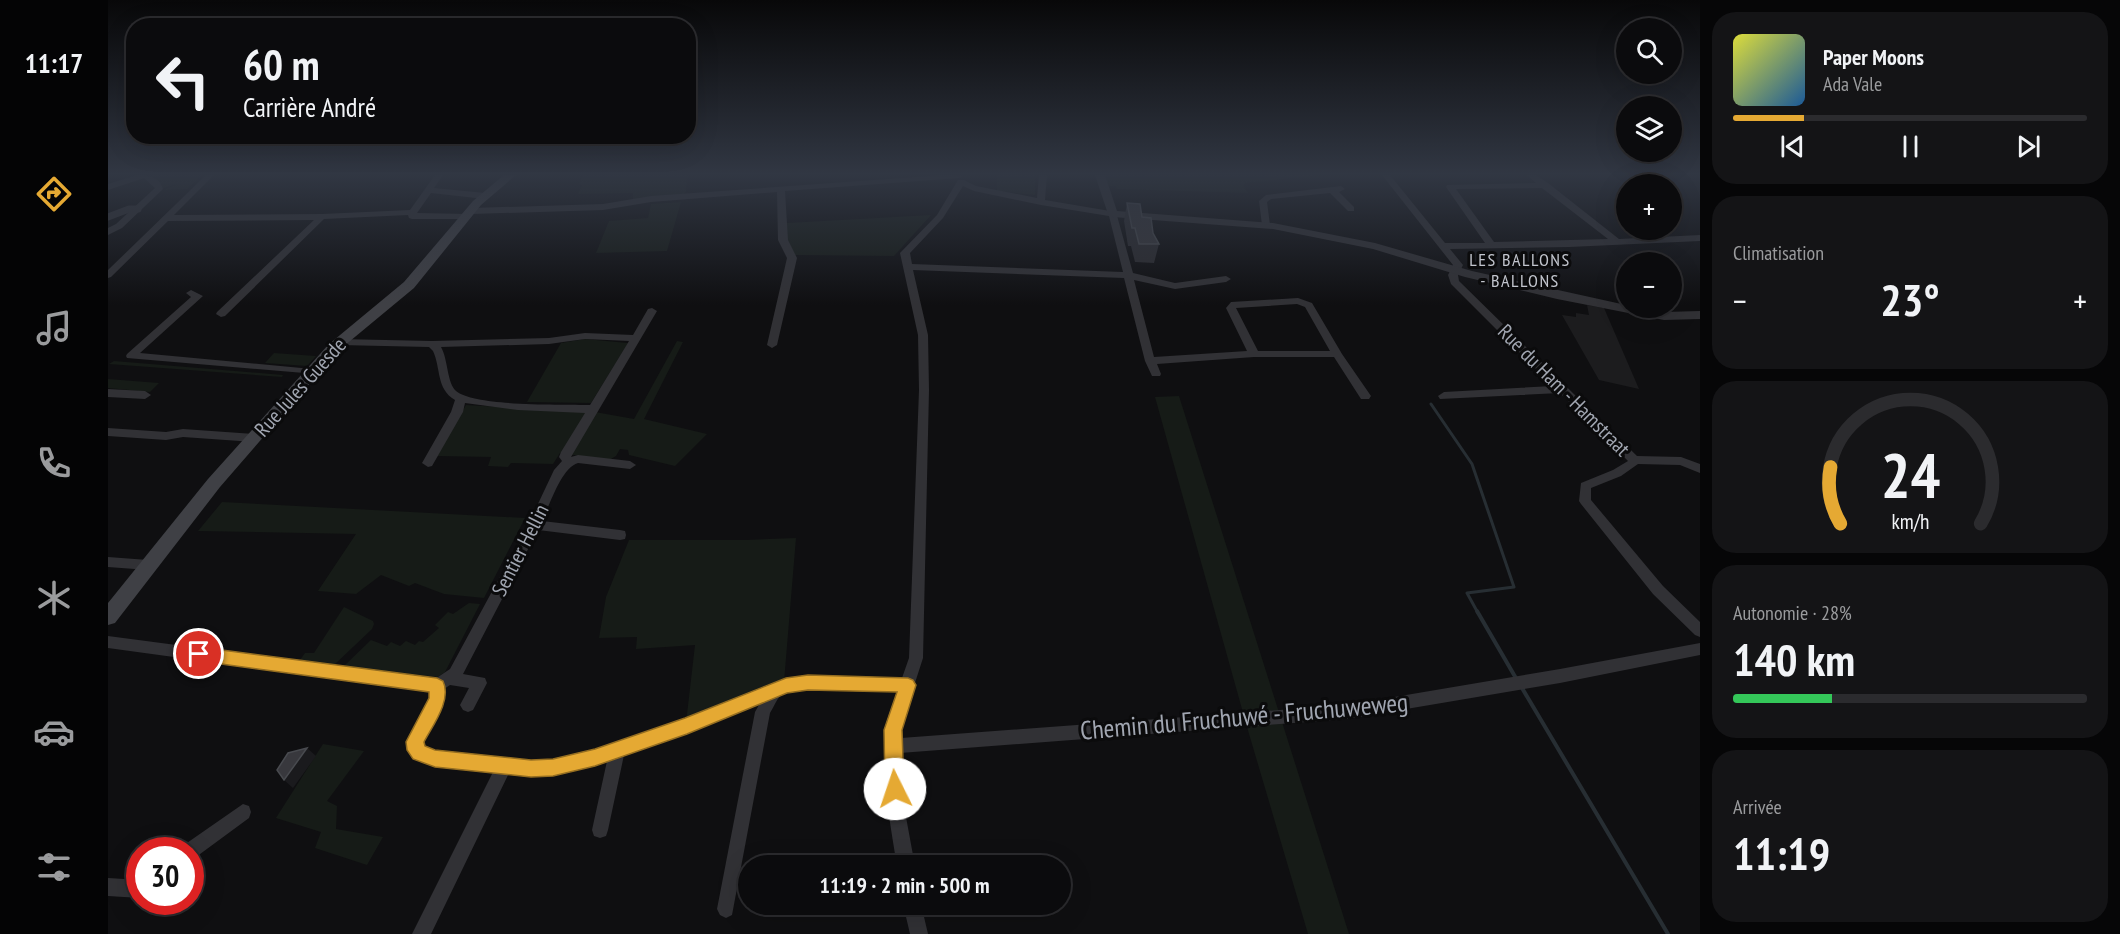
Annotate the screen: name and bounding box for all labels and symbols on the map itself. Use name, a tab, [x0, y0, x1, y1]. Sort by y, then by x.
district label: LES BALLONS - BALLONS	[1469, 248, 1571, 292]
street label: Rue du Ham - Hamstraat	[1492, 318, 1636, 462]
street label: Rue Jules Guesde	[248, 332, 352, 442]
street label: Sentier Hellin	[485, 500, 555, 600]
pin	[173, 628, 224, 679]
street label: Chemin du Fruchuwé - Fruchuweweg	[1079, 685, 1409, 747]
position arrow	[863, 757, 927, 821]
speed limit sign: 30	[126, 837, 204, 915]

